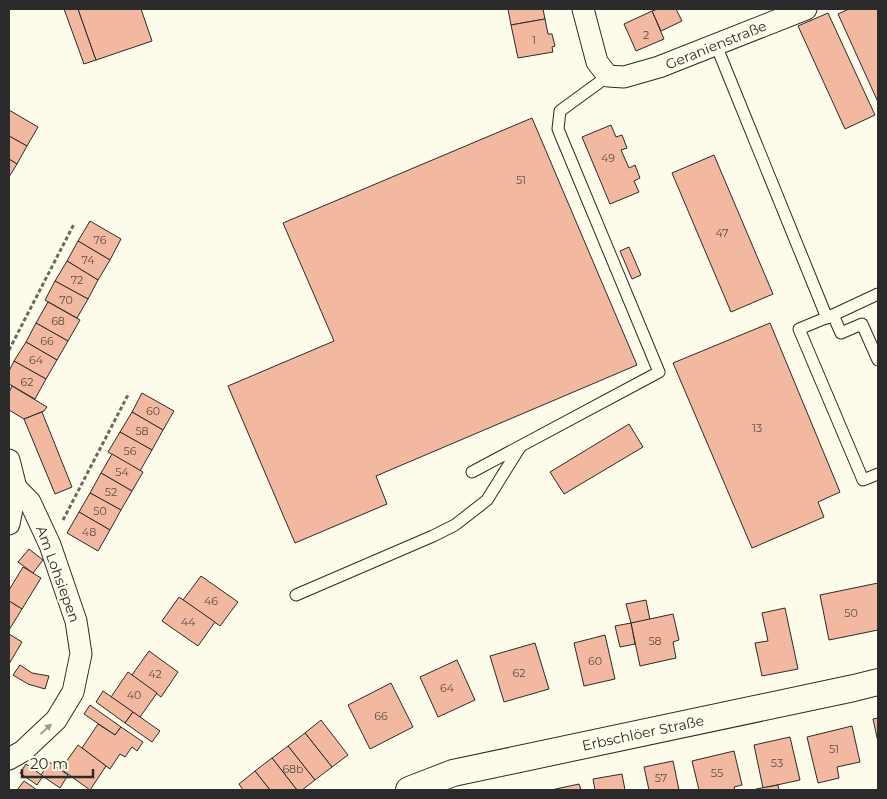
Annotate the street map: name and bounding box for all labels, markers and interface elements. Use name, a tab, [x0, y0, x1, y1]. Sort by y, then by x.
street label: Geranienstraße	[663, 17, 769, 73]
house number: 2	[643, 28, 649, 42]
house number: 1	[532, 33, 536, 47]
house number: 49	[601, 151, 615, 165]
house number: 51	[516, 173, 526, 187]
house number: 47	[715, 226, 729, 240]
house number: 76	[94, 233, 107, 247]
house number: 74	[81, 253, 95, 267]
house number: 72	[71, 273, 83, 287]
house number: 70	[59, 293, 73, 307]
house number: 68	[51, 314, 65, 328]
house number: 66	[40, 334, 54, 348]
house number: 64	[29, 353, 44, 367]
house number: 62	[21, 375, 33, 389]
house number: 60	[146, 404, 160, 418]
house number: 13	[752, 421, 762, 435]
house number: 58	[135, 424, 149, 438]
house number: 56	[124, 444, 137, 458]
house number: 54	[115, 465, 129, 479]
house number: 52	[105, 485, 117, 499]
house number: 50	[93, 504, 107, 518]
street label: Am Lohsiepen	[32, 523, 84, 625]
house number: 48	[82, 525, 96, 539]
house number: 46	[204, 594, 218, 608]
house number: 50	[844, 606, 858, 620]
house number: 44	[181, 615, 196, 629]
house number: 58	[648, 634, 662, 648]
house number: 60	[588, 654, 602, 668]
house number: 62	[513, 666, 525, 680]
house number: 42	[148, 667, 162, 681]
house number: 64	[440, 681, 455, 695]
house number: 40	[127, 688, 141, 702]
house number: 66	[374, 709, 388, 723]
street label: Erbschlöer Straße	[580, 711, 706, 755]
one-way arrow	[40, 723, 52, 735]
house number: 51	[829, 742, 839, 756]
scale bar	[22, 746, 94, 778]
text: 20 m	[30, 754, 68, 773]
house number: 53	[771, 756, 783, 770]
house number: 68b	[282, 762, 304, 776]
house number: 55	[711, 766, 723, 780]
house number: 57	[655, 771, 667, 785]

